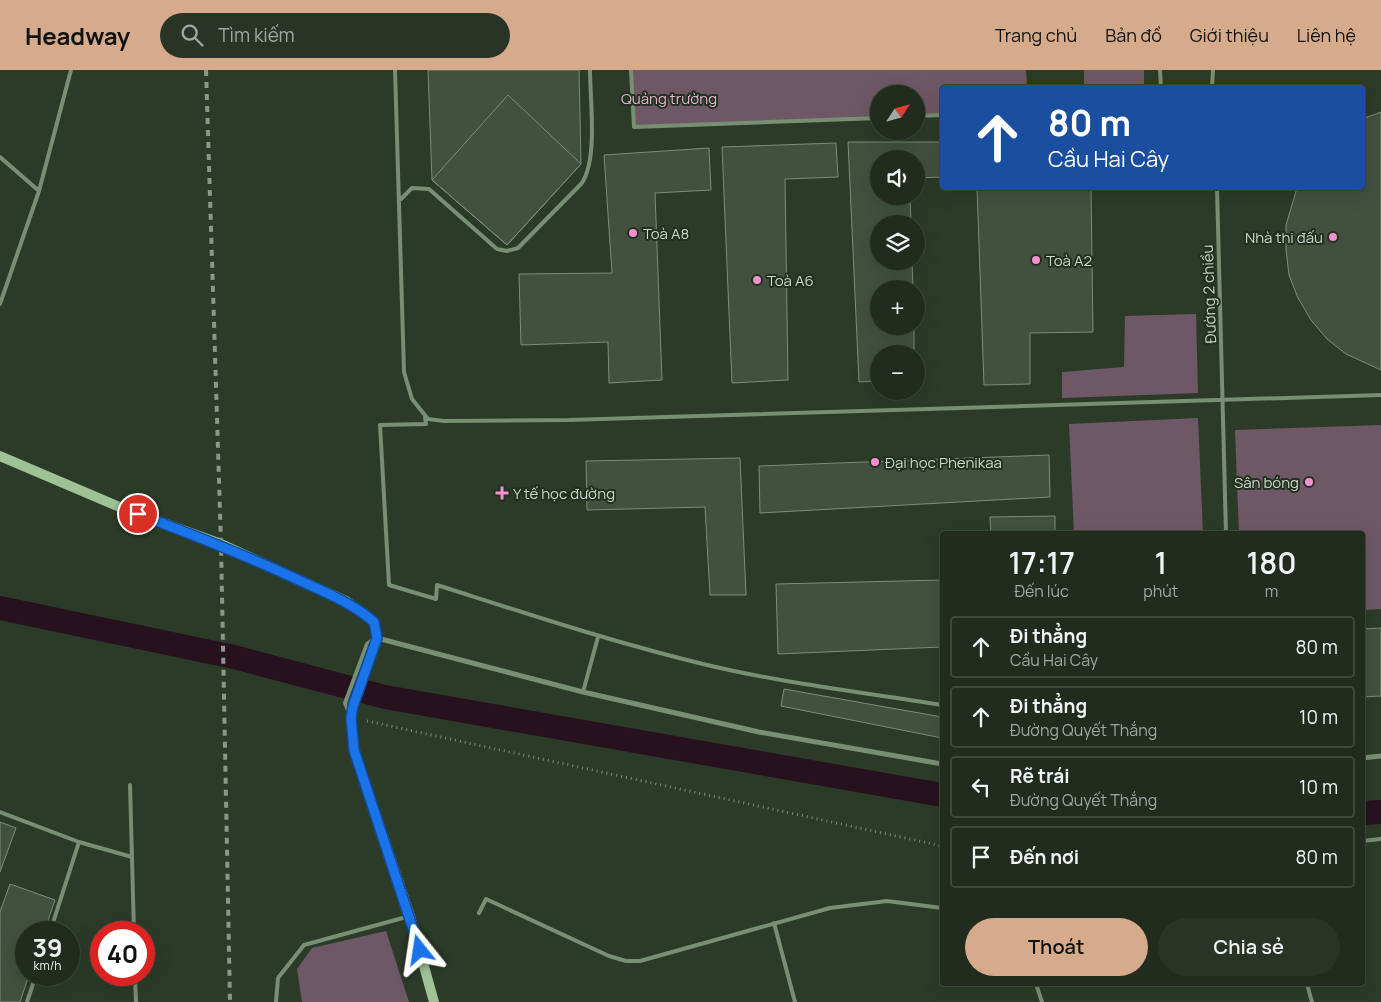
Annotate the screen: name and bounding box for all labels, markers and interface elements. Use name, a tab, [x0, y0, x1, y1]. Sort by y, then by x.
search box	[160, 13, 510, 58]
text: Headway	[25, 19, 130, 52]
icon: search	[178, 21, 206, 49]
text: Tìm kiếm	[218, 22, 295, 48]
text: Trang chủ	[995, 23, 1077, 47]
text: Bản đồ	[1105, 23, 1162, 47]
text: Giới thiệu	[1190, 23, 1269, 47]
text: Liên hệ	[1297, 23, 1356, 47]
north arrow	[870, 85, 925, 140]
map controls	[870, 85, 925, 400]
park label: Quảng trường	[621, 88, 717, 109]
text: 80 m	[1048, 99, 1131, 147]
icon: ahead	[965, 105, 1030, 170]
text: Cầu Hai Cây	[1048, 144, 1169, 174]
button: sound	[870, 150, 925, 205]
button: layers	[870, 215, 925, 270]
place label: Toà A8	[643, 223, 689, 244]
marker: Toà A8	[627, 227, 639, 239]
place label: Nhà thi đấu	[1245, 227, 1323, 248]
marker: Nhà thi đấu	[1327, 231, 1339, 243]
street label: Đường 2 chiều	[1197, 244, 1221, 344]
place label: Toà A2	[1046, 250, 1092, 271]
marker: Toà A2	[1030, 254, 1042, 266]
place label: Toà A6	[767, 270, 814, 291]
marker: Toà A6	[751, 274, 763, 286]
button: +	[870, 280, 925, 335]
button: −	[870, 345, 925, 400]
place label: Đại học Phenikaa	[885, 452, 1002, 473]
marker: Đại học Phenikaa	[869, 456, 881, 468]
place label: Sân bóng	[1234, 472, 1299, 493]
marker: Sân bóng	[1303, 476, 1315, 488]
place label: Y tế học đường	[513, 483, 615, 504]
marker: Y tế học đường	[495, 486, 509, 500]
pin	[117, 493, 159, 535]
icon: arrive	[124, 500, 152, 528]
text: 17:17	[1008, 542, 1075, 583]
text: 1	[1154, 542, 1167, 583]
text: 180	[1247, 542, 1297, 583]
text: Đến lúc	[1014, 580, 1069, 602]
text: phút	[1143, 580, 1178, 602]
text: m	[1265, 580, 1278, 602]
text: Đi thẳng	[1010, 623, 1087, 649]
icon: ahead	[967, 633, 995, 661]
text: 80 m	[1295, 634, 1338, 660]
text: Cầu Hai Cây	[1010, 649, 1098, 671]
text: Đi thẳng	[1010, 693, 1087, 719]
icon: ahead	[967, 703, 995, 731]
text: 10 m	[1299, 704, 1338, 730]
text: Đường Quyết Thắng	[1010, 719, 1157, 741]
text: Rẽ trái	[1010, 763, 1070, 789]
icon: left	[967, 773, 995, 801]
text: 10 m	[1299, 774, 1338, 800]
text: Đường Quyết Thắng	[1010, 789, 1157, 811]
icon: arrive	[967, 843, 995, 871]
text: Đến nơi	[1010, 844, 1079, 870]
text: 80 m	[1295, 844, 1338, 870]
button: Thoát	[965, 918, 1148, 976]
button: Chia sẻ	[1158, 918, 1340, 976]
speed limit sign: 40	[90, 921, 155, 986]
position arrow	[393, 923, 445, 975]
text: 39	[32, 930, 63, 965]
text: km/h	[34, 957, 61, 974]

